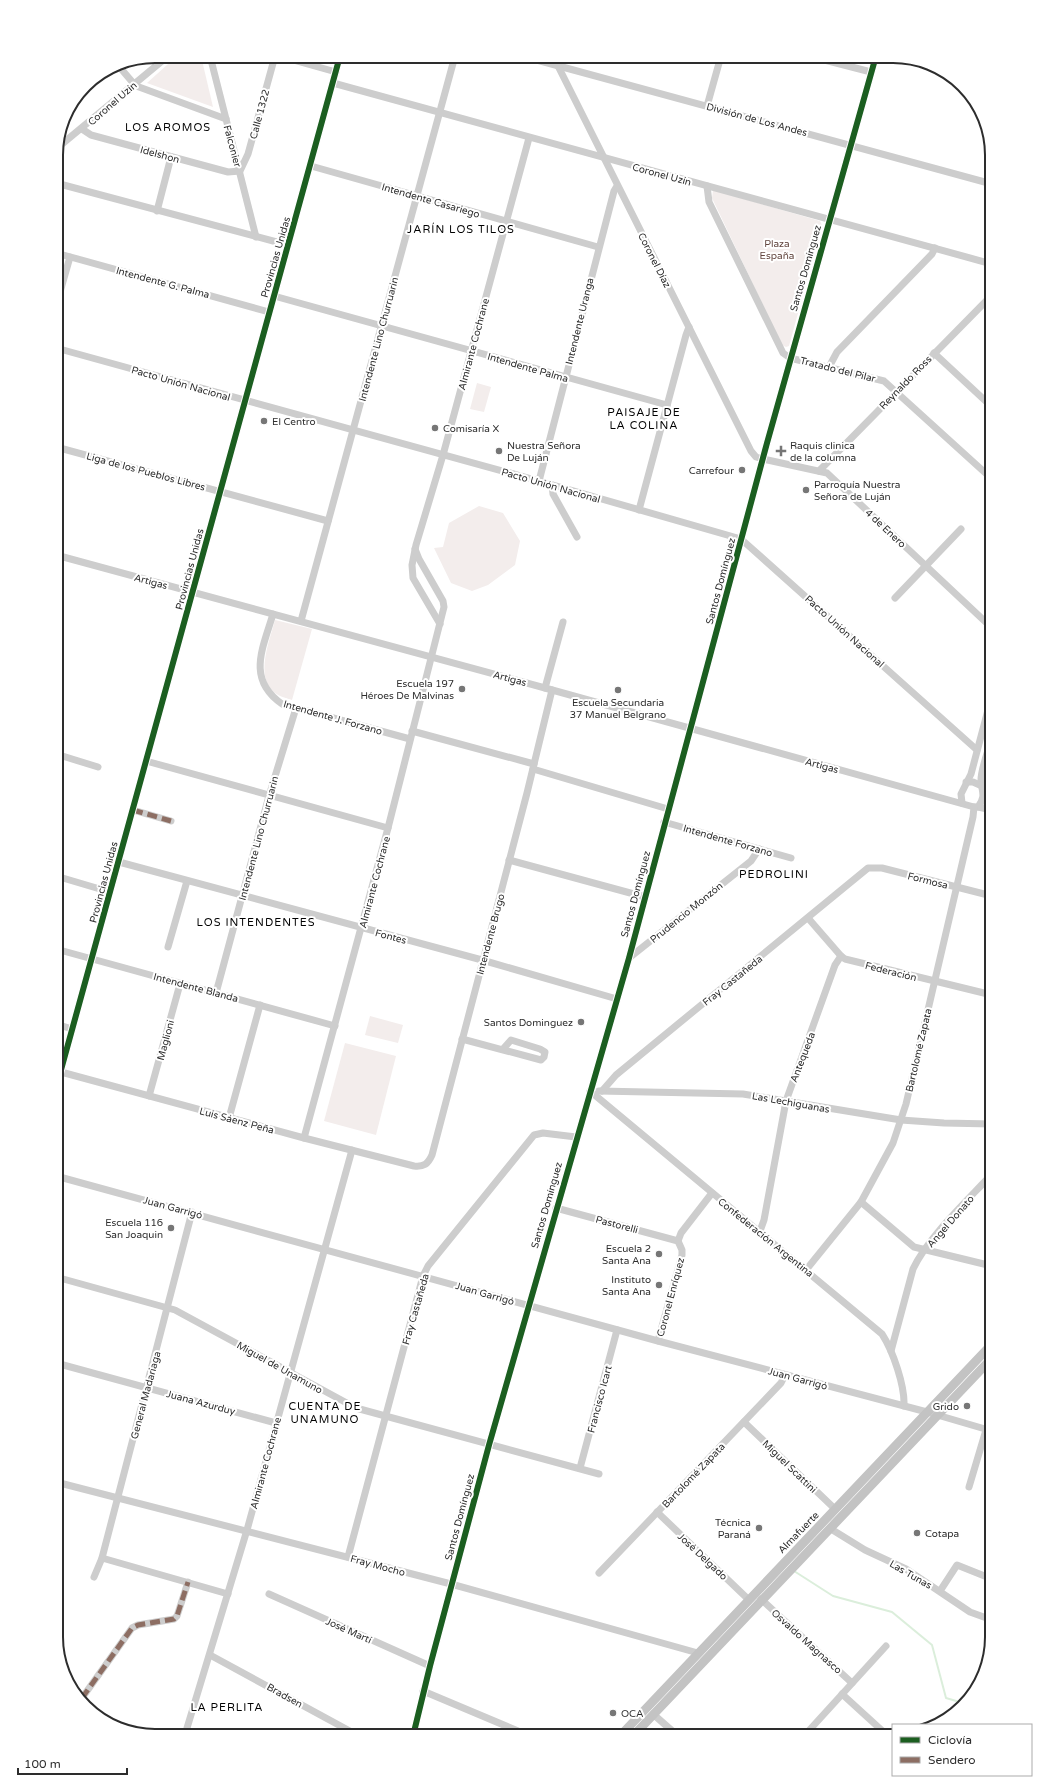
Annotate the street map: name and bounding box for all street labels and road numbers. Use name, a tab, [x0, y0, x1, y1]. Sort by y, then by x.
street label: Coronel Uzín	[86, 79, 139, 128]
street label: Calle 1322	[248, 88, 272, 140]
street label: División de Los Andes	[705, 101, 809, 139]
street label: Falconier	[221, 124, 243, 169]
street label: Idelshon	[139, 144, 181, 166]
street label: Coronel Uzín	[631, 161, 693, 189]
street label: Intendente Casariego	[380, 181, 481, 221]
street label: Provincias Unidas	[259, 215, 293, 299]
street label: Santos Domínguez	[788, 224, 824, 313]
street label: Coronel Díaz	[635, 231, 673, 290]
street label: Intendente G. Palma	[115, 265, 211, 301]
street label: Intendente Lino Churruarin	[357, 276, 401, 403]
street label: Intendente Uranga	[563, 277, 597, 366]
street label: Almirante Cochrane	[456, 297, 492, 391]
street label: Intendente Palma	[486, 351, 570, 385]
street label: Reynaldo Ross	[877, 353, 935, 412]
street label: Tratado del Pilar	[799, 355, 877, 385]
street label: Pacto Unión Nacional	[130, 364, 232, 404]
street label: Liga de los Pueblos Libres	[85, 450, 207, 494]
street label: Pacto Unión Nacional	[500, 466, 602, 506]
street label: 4 de Enero	[862, 507, 908, 551]
street label: Provincias Unidas	[173, 527, 207, 611]
street label: Santos Domínguez	[704, 537, 738, 626]
street label: Artigas	[133, 572, 169, 592]
street label: Pacto Unión Nacional	[802, 593, 886, 670]
street label: Artigas	[492, 669, 528, 689]
street label: Intendente J. Forzano	[282, 698, 384, 738]
street label: Artigas	[804, 756, 840, 776]
street label: Intendente Lino Churruarin	[237, 775, 281, 902]
street label: Intendente Forzano	[682, 822, 774, 859]
street label: Almirante Cochrane	[357, 835, 393, 929]
street label: Provincias Unidas	[87, 840, 121, 924]
street label: Santos Domínguez	[619, 850, 653, 939]
street label: Formosa	[906, 870, 949, 892]
street label: Prudencio Monzón	[648, 880, 725, 946]
street label: Intendente Brugo	[474, 892, 508, 976]
street label: Fontes	[374, 927, 408, 947]
street label: Fray Castañeda	[700, 953, 765, 1009]
street label: Federación	[864, 960, 918, 984]
street label: Intendente Blanda	[152, 971, 239, 1005]
street label: Bartolomé Zapata	[904, 1007, 934, 1093]
street label: Maglioni	[155, 1019, 177, 1062]
street label: Antequeda	[788, 1031, 818, 1084]
street label: Las Lechiguanas	[751, 1090, 831, 1116]
street label: Luis Sáenz Peña	[198, 1105, 275, 1137]
street label: Santos Domínguez	[529, 1161, 565, 1250]
street label: Angel Donato	[925, 1193, 977, 1250]
street label: Juan Garrigó	[142, 1194, 204, 1222]
street label: Confederación Argentina	[715, 1196, 815, 1280]
street label: Pastorelli	[594, 1214, 639, 1236]
street label: Coronel Enríquez	[655, 1256, 687, 1338]
street label: Fray Castañeda	[400, 1272, 432, 1346]
street label: Juan Garrigó	[454, 1280, 516, 1308]
street label: Miguel de Unamuno	[235, 1339, 325, 1396]
street label: General Madariaga	[128, 1350, 163, 1441]
street label: Francisco Icart	[585, 1364, 615, 1434]
street label: Juan Garrigó	[767, 1365, 829, 1393]
street label: Juana Azurduy	[165, 1388, 237, 1418]
street label: Almirante Cochrane	[248, 1416, 284, 1510]
street label: Miguel Scattini	[760, 1438, 819, 1496]
street label: Bartolomé Zapata	[660, 1441, 728, 1511]
street label: Santos Domínguez	[443, 1473, 477, 1562]
street label: Almafuerte	[776, 1509, 822, 1556]
street label: José Delgado	[675, 1531, 730, 1583]
street label: Fray Mocho	[349, 1553, 406, 1579]
street label: Las Tunas	[887, 1558, 934, 1592]
street label: Osvaldo Magnasco	[769, 1607, 844, 1677]
street label: José Martí	[324, 1615, 374, 1647]
street label: Bradsen	[264, 1681, 305, 1711]

